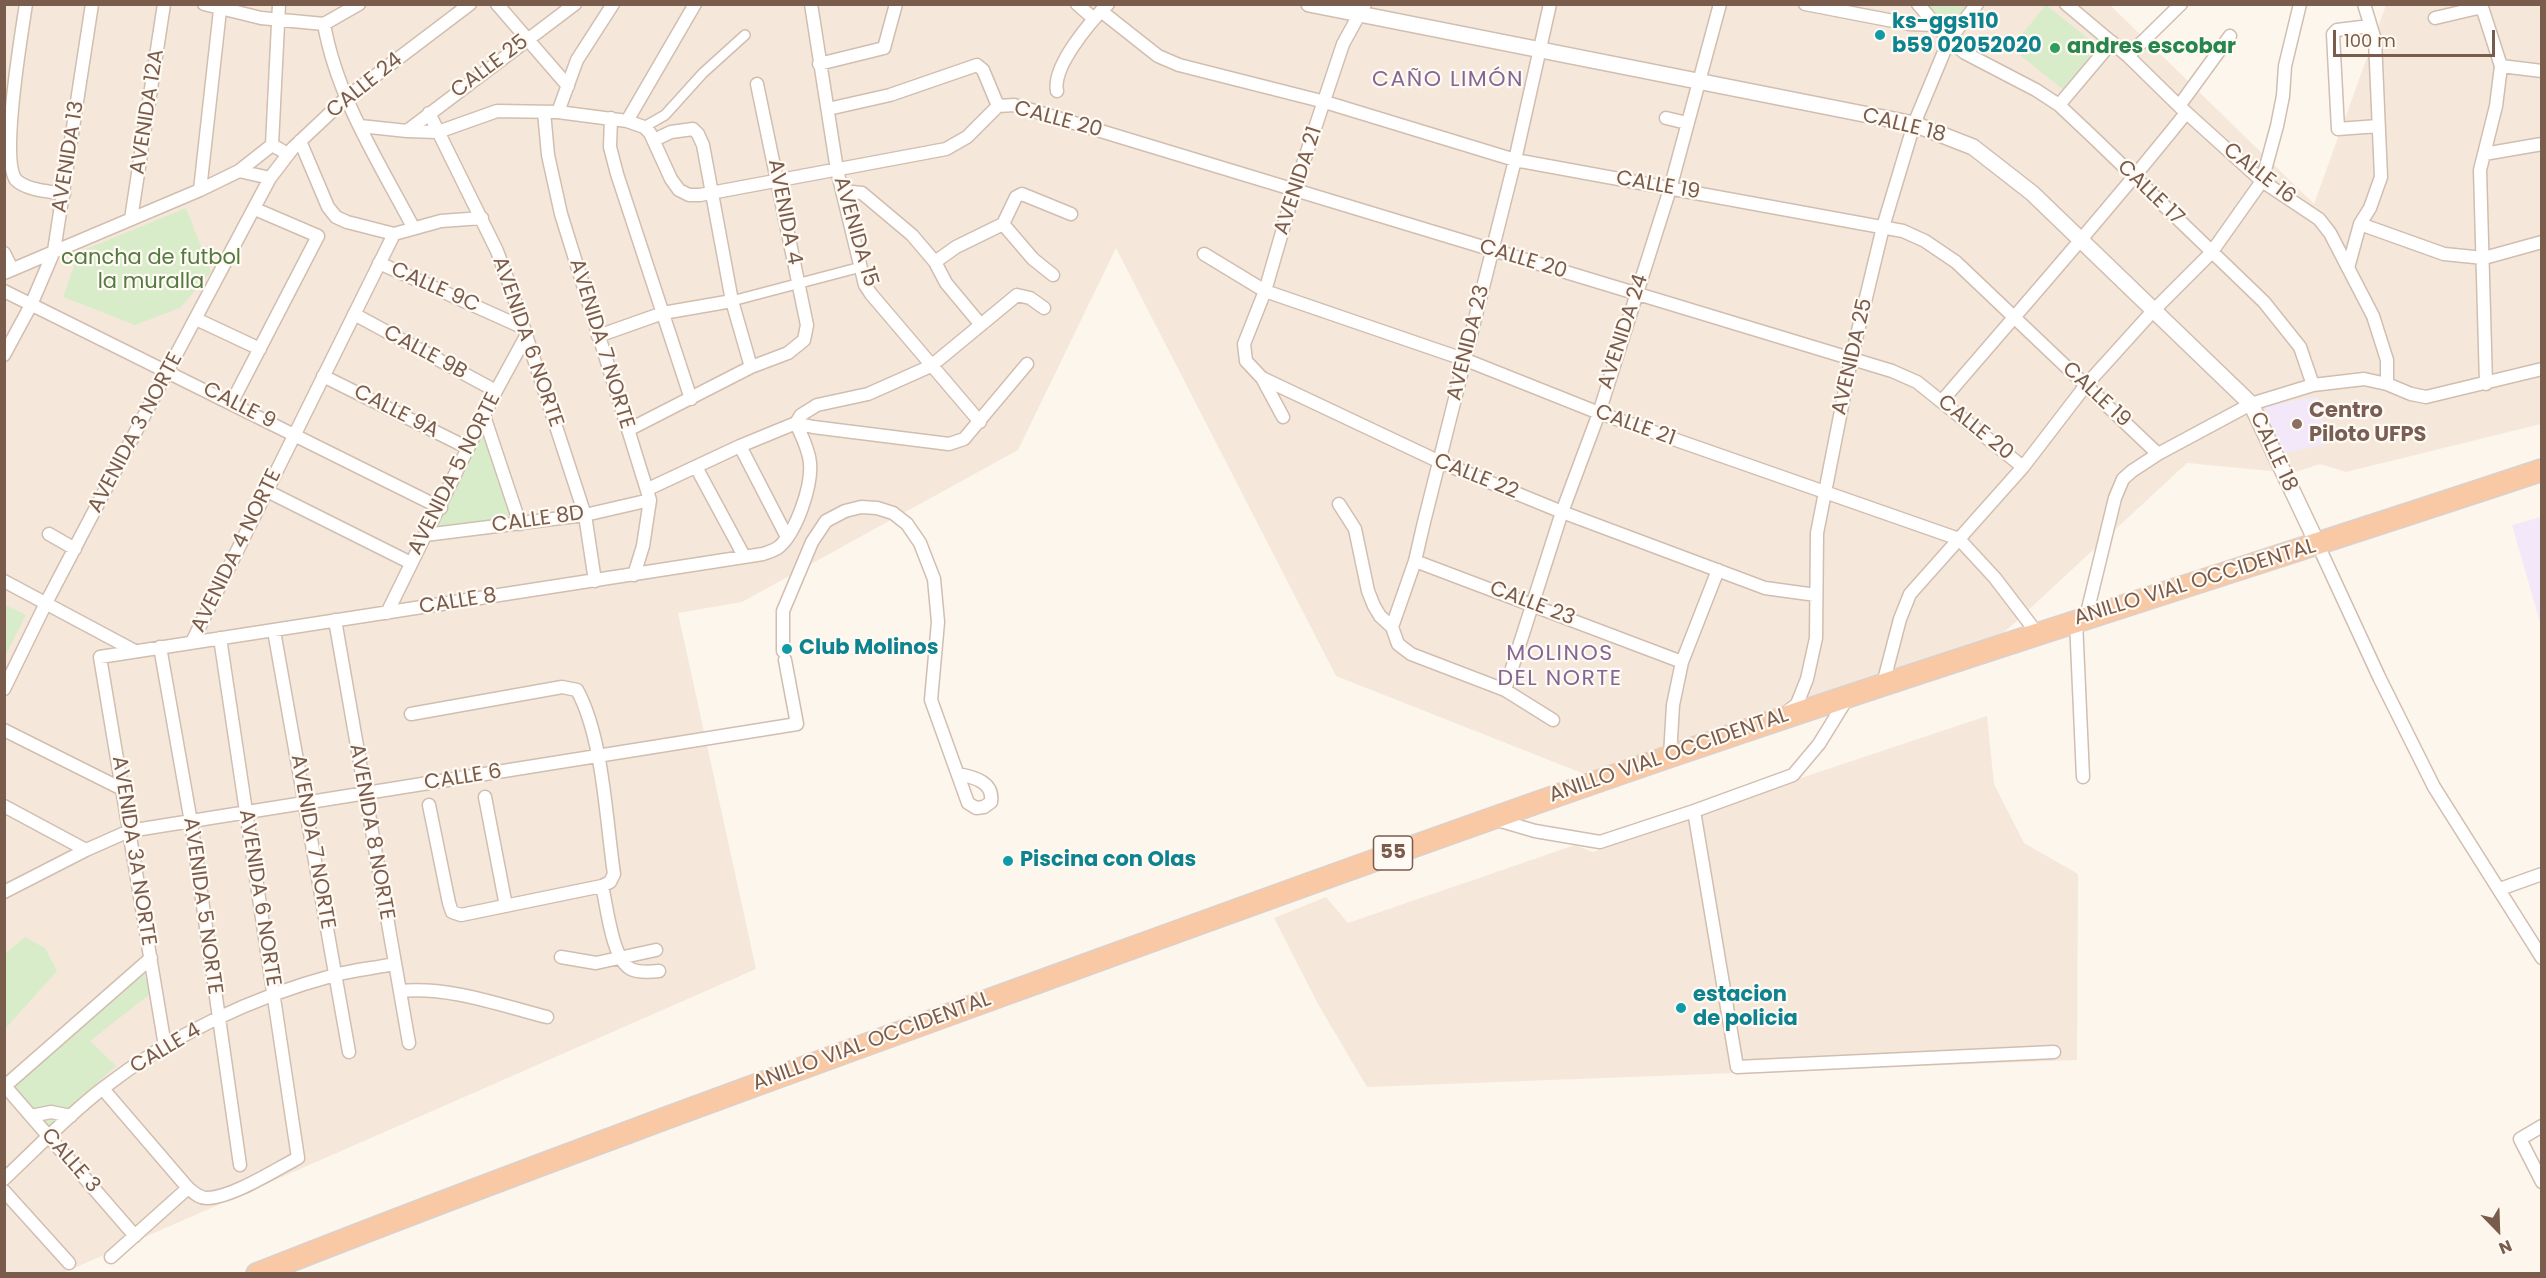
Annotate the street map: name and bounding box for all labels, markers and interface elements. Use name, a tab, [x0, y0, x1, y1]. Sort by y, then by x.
place label: ks-ggs110 b59 02052020	[1892, 10, 2042, 60]
scale bar	[2336, 18, 2498, 56]
marker: ks-ggs110 b59 02052020	[1873, 28, 1887, 42]
text: 100 m	[2344, 28, 2396, 53]
street label: CALLE 25	[446, 30, 534, 104]
place label: andres escobar	[2067, 35, 2236, 61]
marker: andres escobar	[2048, 41, 2062, 55]
street label: AVENIDA 12A	[126, 48, 170, 176]
street label: CALLE 24	[322, 48, 408, 124]
district label: CAÑO LIMÓN	[1372, 67, 1524, 93]
street label: CALLE 20	[1011, 96, 1105, 144]
street label: AVENIDA 13	[48, 99, 90, 215]
street label: CALLE 18	[1860, 104, 1948, 148]
street label: AVENIDA 21	[1270, 124, 1328, 238]
street label: CALLE 16	[2218, 138, 2300, 210]
street label: CALLE 17	[2111, 155, 2189, 231]
street label: AVENIDA 4	[761, 157, 807, 267]
street label: CALLE 19	[1614, 166, 1702, 206]
street label: AVENIDA 15	[827, 174, 883, 290]
street label: CALLE 20	[1476, 235, 1570, 285]
park label: cancha de futbol la muralla	[61, 246, 241, 296]
street label: AVENIDA 6 NORTE	[486, 253, 568, 431]
street label: AVENIDA 7 NORTE	[563, 256, 639, 432]
street label: CALLE 9C	[387, 257, 483, 319]
street label: AVENIDA 24	[1594, 272, 1654, 392]
street label: AVENIDA 23	[1442, 283, 1496, 403]
street label: AVENIDA 25	[1827, 296, 1879, 418]
street label: CALLE 9B	[379, 321, 471, 385]
street label: AVENIDA 3 NORTE	[83, 349, 189, 517]
street label: CALLE 19	[2056, 357, 2136, 433]
street label: CALLE 9	[198, 377, 280, 435]
street label: CALLE 9A	[349, 380, 443, 444]
street label: AVENIDA 5 NORTE	[403, 389, 507, 559]
street label: CALLE 20	[1932, 390, 2018, 466]
place label: Centro Piloto UFPS	[2309, 399, 2427, 449]
street label: CALLE 21	[1591, 400, 1679, 452]
street label: CALLE 18	[2244, 408, 2302, 496]
marker: Centro Piloto UFPS	[2290, 417, 2304, 431]
street label: CALLE 22	[1430, 449, 1522, 505]
street label: AVENIDA 4 NORTE	[187, 465, 287, 637]
street label: CALLE 8D	[490, 501, 586, 539]
street label: ANILLO VIAL OCCIDENTAL	[2071, 534, 2319, 632]
street label: CALLE 23	[1486, 576, 1578, 632]
street label: CALLE 8	[417, 583, 499, 621]
place label: Club Molinos	[799, 636, 938, 662]
district label: MOLINOS DEL NORTE	[1497, 641, 1623, 692]
marker: Club Molinos	[780, 642, 794, 656]
street label: ANILLO VIAL OCCIDENTAL	[1546, 703, 1792, 809]
street label: AVENIDA 8 NORTE	[343, 742, 399, 922]
street label: AVENIDA 7 NORTE	[284, 753, 340, 931]
street label: AVENIDA 3A NORTE	[106, 754, 160, 948]
street label: CALLE 6	[422, 759, 504, 797]
street label: AVENIDA 6 NORTE	[233, 808, 285, 988]
street label: AVENIDA 5 NORTE	[177, 816, 227, 996]
road number: 55	[1374, 836, 1412, 870]
place label: Piscina con Olas	[1020, 848, 1196, 874]
marker: Piscina con Olas	[1001, 854, 1015, 868]
place label: estacion de policia	[1693, 983, 1798, 1033]
street label: ANILLO VIAL OCCIDENTAL	[749, 987, 995, 1097]
marker: estacion de policia	[1674, 1001, 1688, 1015]
street label: CALLE 4	[126, 1018, 206, 1080]
street label: CALLE 3	[35, 1124, 105, 1198]
north arrow	[2468, 1200, 2528, 1260]
text: N	[2495, 1234, 2515, 1260]

